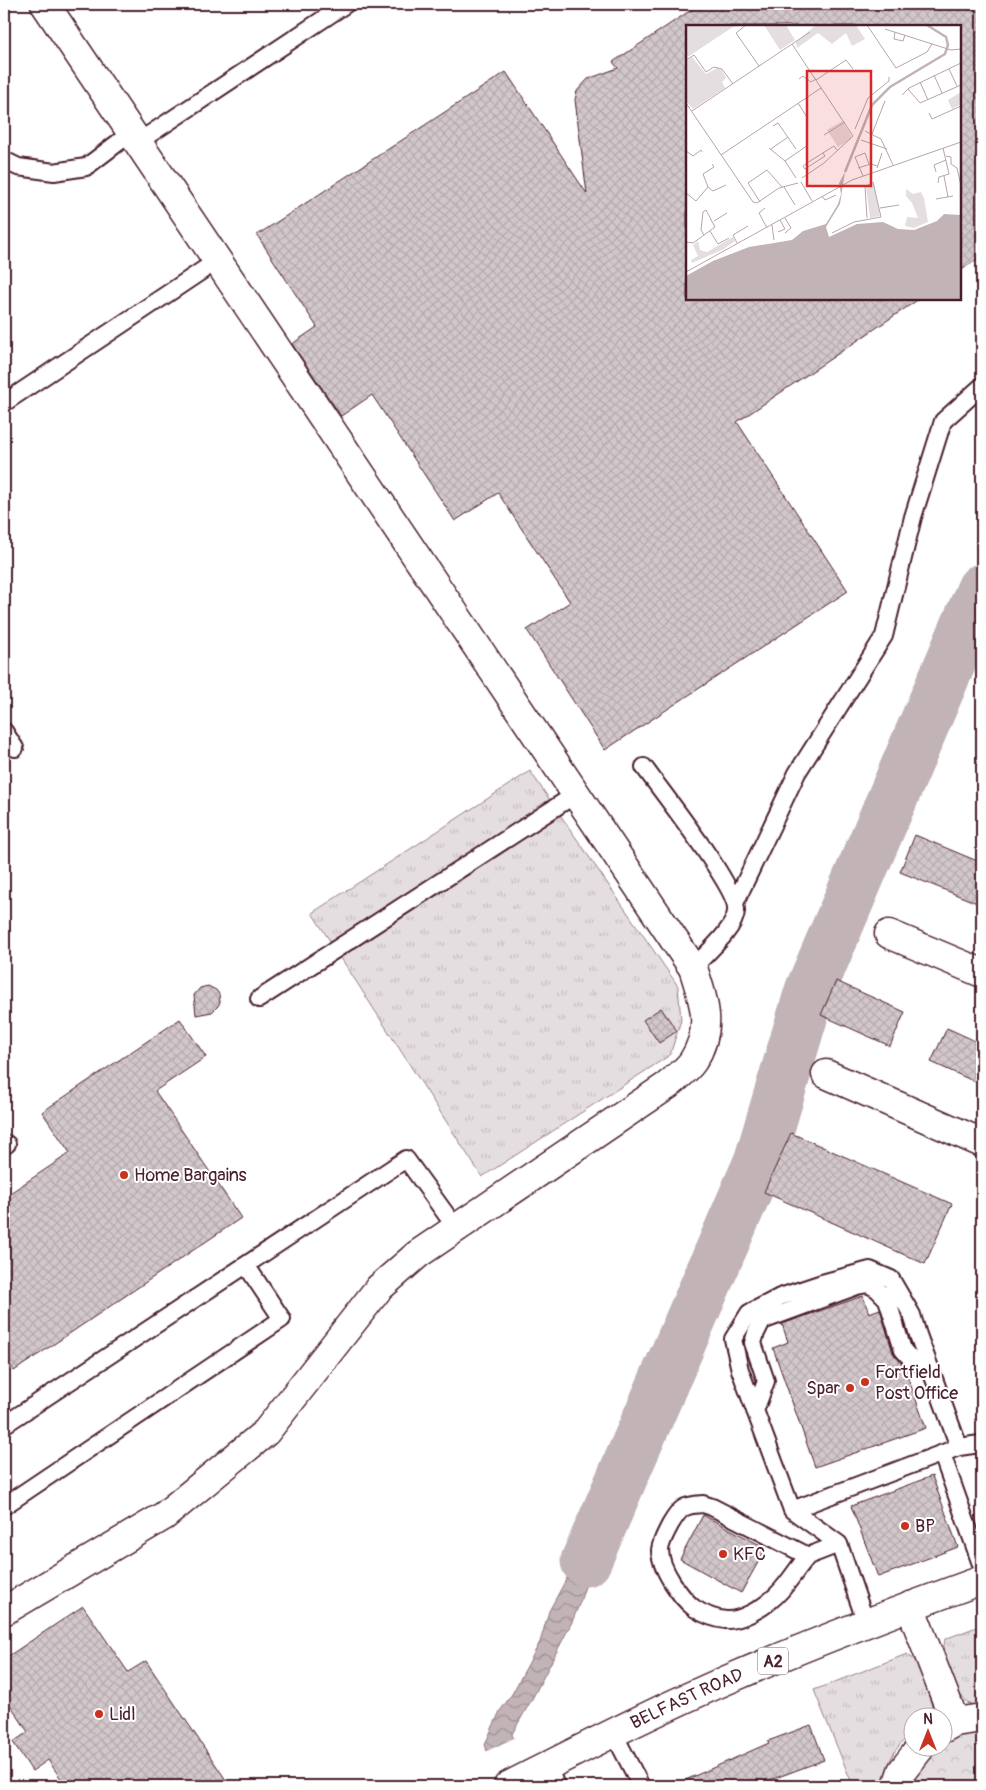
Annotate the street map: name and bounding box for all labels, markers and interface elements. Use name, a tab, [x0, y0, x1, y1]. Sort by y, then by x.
inset map	[686, 25, 961, 300]
place label: Home Bargains	[134, 1164, 247, 1187]
marker: Home Bargains	[118, 1169, 130, 1181]
place label: Fortfield Post Office	[875, 1361, 958, 1405]
marker: Fortfield Post Office	[859, 1376, 871, 1388]
place label: Spar	[806, 1377, 841, 1400]
marker: Spar	[844, 1382, 856, 1394]
place label: BP	[915, 1515, 935, 1538]
marker: BP	[899, 1520, 911, 1532]
place label: KFC	[733, 1543, 766, 1566]
marker: KFC	[717, 1548, 729, 1560]
road number: A2	[758, 1648, 788, 1674]
street label: BELFAST ROAD	[627, 1663, 747, 1735]
place label: Lidl	[109, 1703, 135, 1726]
marker: Lidl	[93, 1708, 105, 1720]
north arrow	[904, 1708, 954, 1758]
text: N	[923, 1711, 933, 1728]

